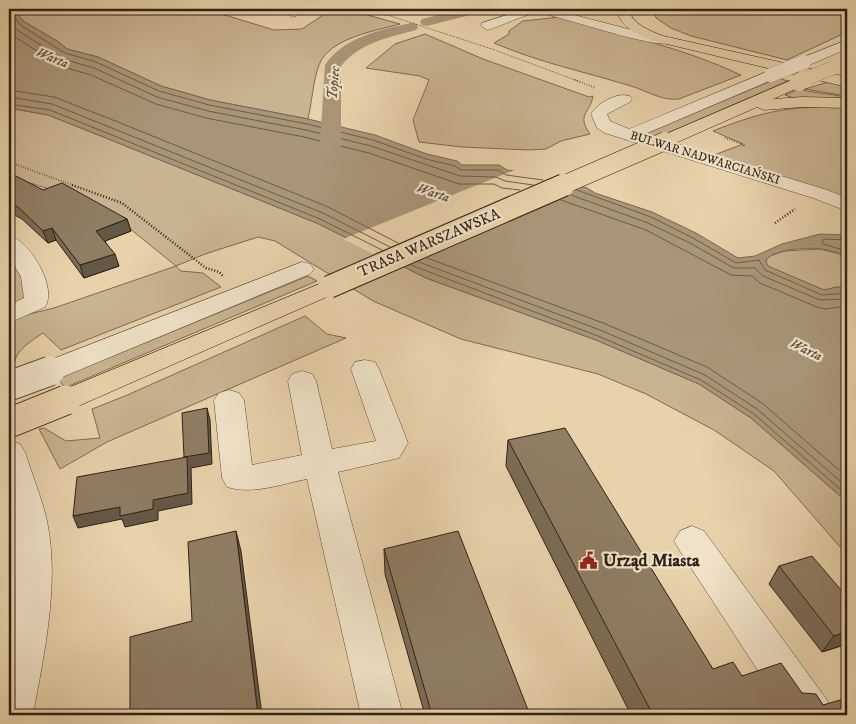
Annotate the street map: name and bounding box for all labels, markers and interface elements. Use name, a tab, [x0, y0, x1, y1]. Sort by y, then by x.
water label: Warta	[33, 43, 71, 73]
water label: Topiec	[324, 65, 344, 100]
street label: BULWAR NADWARCIAŃSKI	[628, 128, 782, 188]
water label: Warta	[414, 179, 452, 207]
street label: TRASA WARSZAWSKA	[355, 204, 503, 282]
water label: Warta	[787, 335, 825, 365]
place label: Urząd Miasta	[603, 550, 700, 572]
public building icon: Urząd Miasta	[579, 551, 599, 571]

